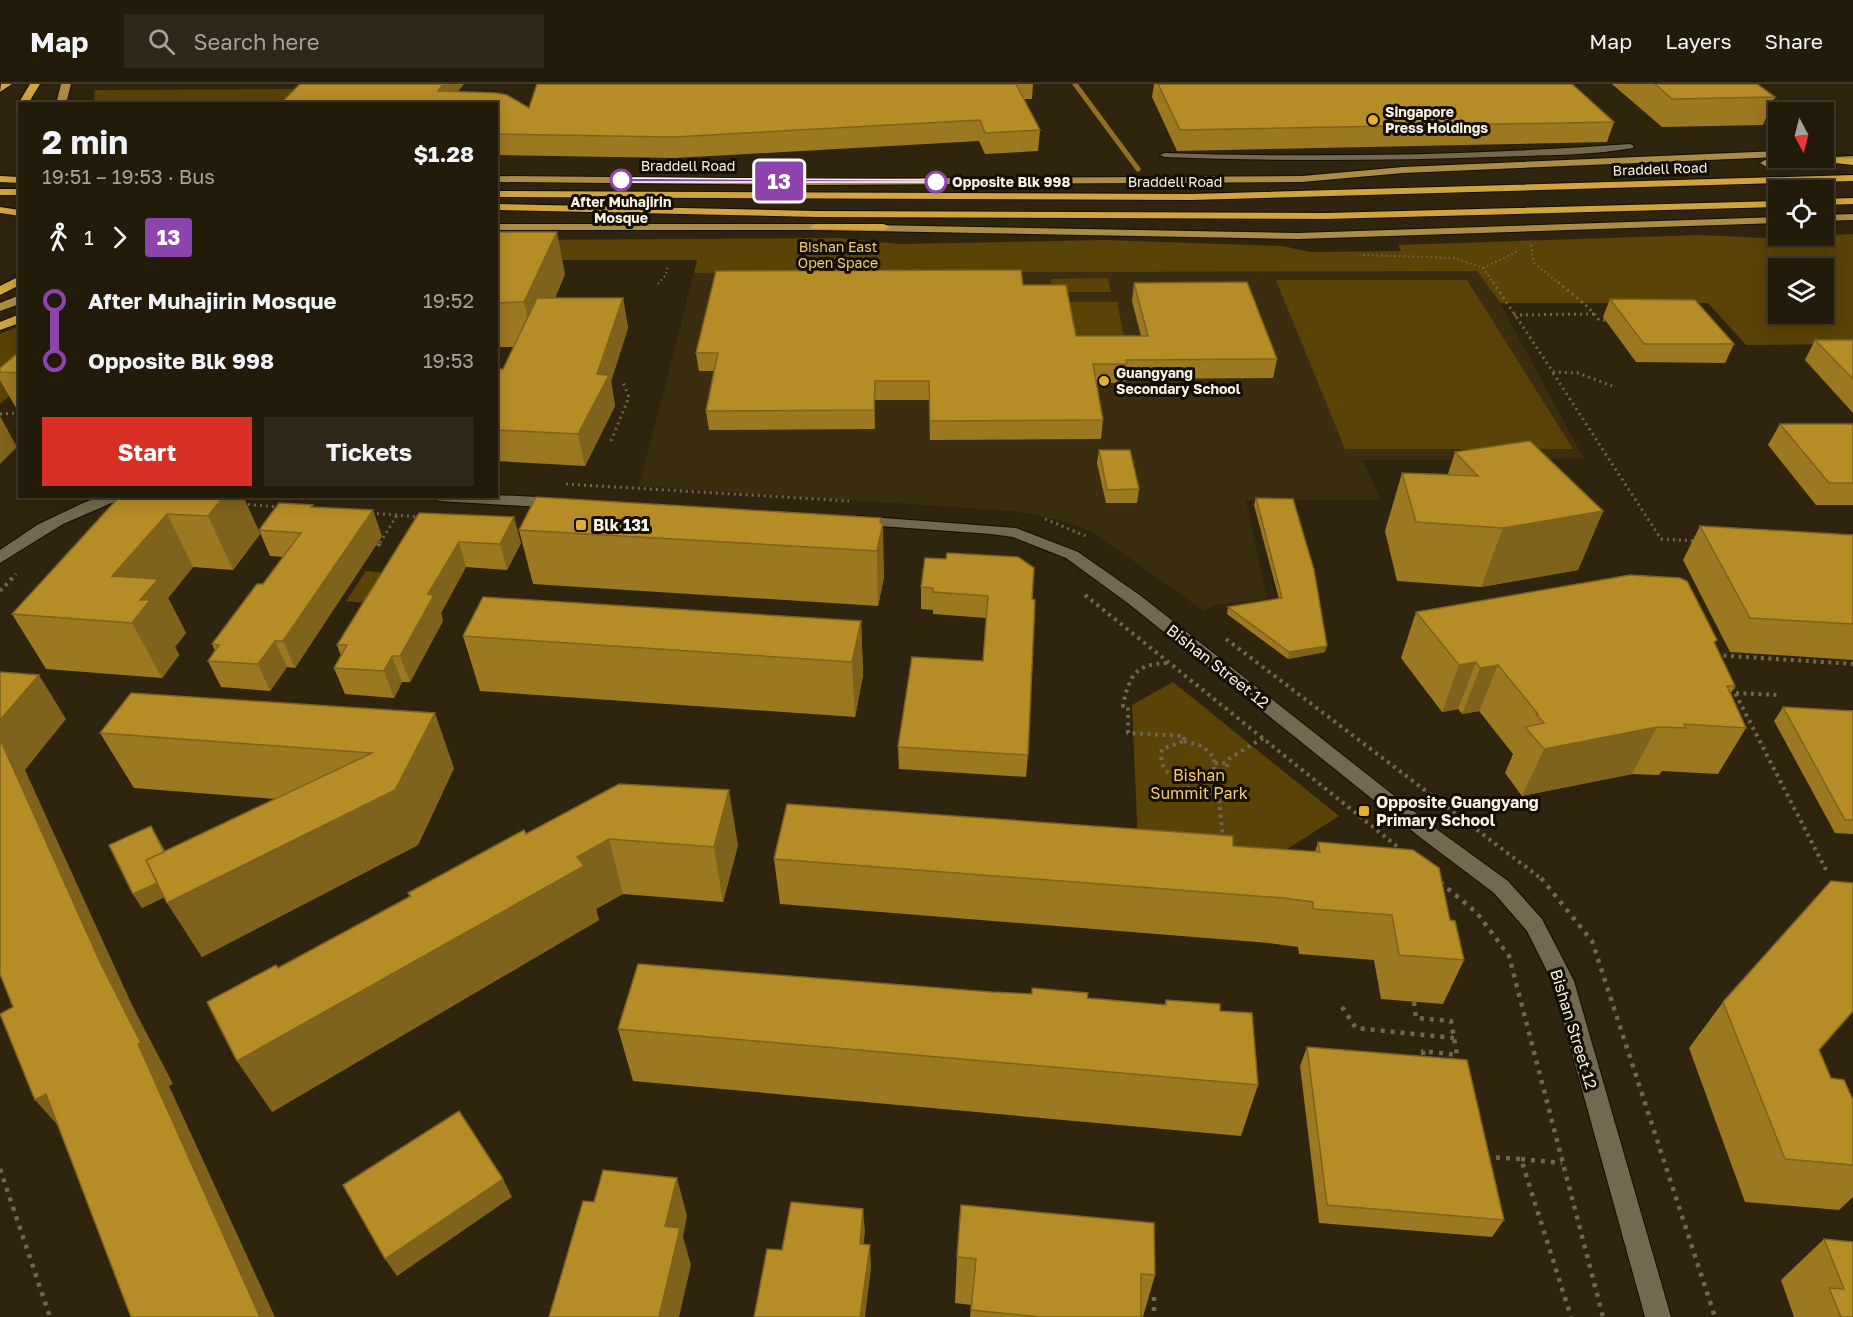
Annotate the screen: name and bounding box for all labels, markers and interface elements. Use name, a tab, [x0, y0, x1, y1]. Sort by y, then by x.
search box	[124, 14, 544, 68]
text: Map	[30, 25, 88, 58]
icon: search	[145, 25, 178, 58]
text: Search here	[193, 28, 319, 55]
text: Map	[1589, 28, 1632, 54]
text: Layers	[1665, 28, 1732, 54]
text: Share	[1765, 28, 1823, 54]
north arrow	[1768, 102, 1834, 168]
map controls	[1768, 102, 1834, 324]
place label: Singapore Press Holdings	[1385, 103, 1488, 136]
marker: Singapore Press Holdings	[1366, 113, 1380, 127]
text: 2 min	[42, 122, 128, 161]
text: $1.28	[413, 140, 474, 167]
street label: Braddell Road	[641, 157, 735, 174]
street label: Braddell Road	[1612, 158, 1708, 179]
line badge: 13	[752, 162, 806, 200]
text: 19:51 – 19:53 · Bus	[42, 164, 215, 188]
text: 13	[767, 168, 791, 194]
marker: After Muhajirin Mosque	[610, 169, 632, 191]
marker: Opposite Blk 998	[925, 171, 947, 193]
place label: Opposite Blk 998	[952, 173, 1070, 190]
street label: Braddell Road	[1128, 173, 1222, 190]
button: locate	[1768, 180, 1834, 246]
place label: After Muhajirin Mosque	[571, 193, 671, 226]
icon: walk	[42, 221, 75, 254]
icon: forward	[103, 221, 136, 254]
text: 13	[157, 224, 180, 250]
text: 1	[84, 225, 94, 249]
park label: Bishan East Open Space	[798, 238, 878, 271]
button: layers	[1768, 258, 1834, 324]
text: After Muhajirin Mosque	[88, 287, 337, 314]
text: 19:52	[423, 288, 474, 312]
text: Opposite Blk 998	[88, 347, 274, 374]
text: 19:53	[423, 348, 474, 372]
place label: Guangyang Secondary School	[1116, 364, 1241, 397]
marker: Guangyang Secondary School	[1097, 374, 1111, 388]
button: Start	[42, 417, 252, 486]
button: Tickets	[264, 417, 474, 486]
place label: Blk 131	[593, 515, 649, 535]
marker: Blk 131	[574, 518, 588, 532]
street label: Bishan Street 12	[1163, 620, 1273, 712]
park label: Bishan Summit Park	[1150, 765, 1248, 803]
place label: Opposite Guangyang Primary School	[1376, 792, 1539, 830]
marker: Opposite Guangyang Primary School	[1357, 804, 1371, 818]
street label: Bishan Street 12	[1546, 966, 1602, 1092]

